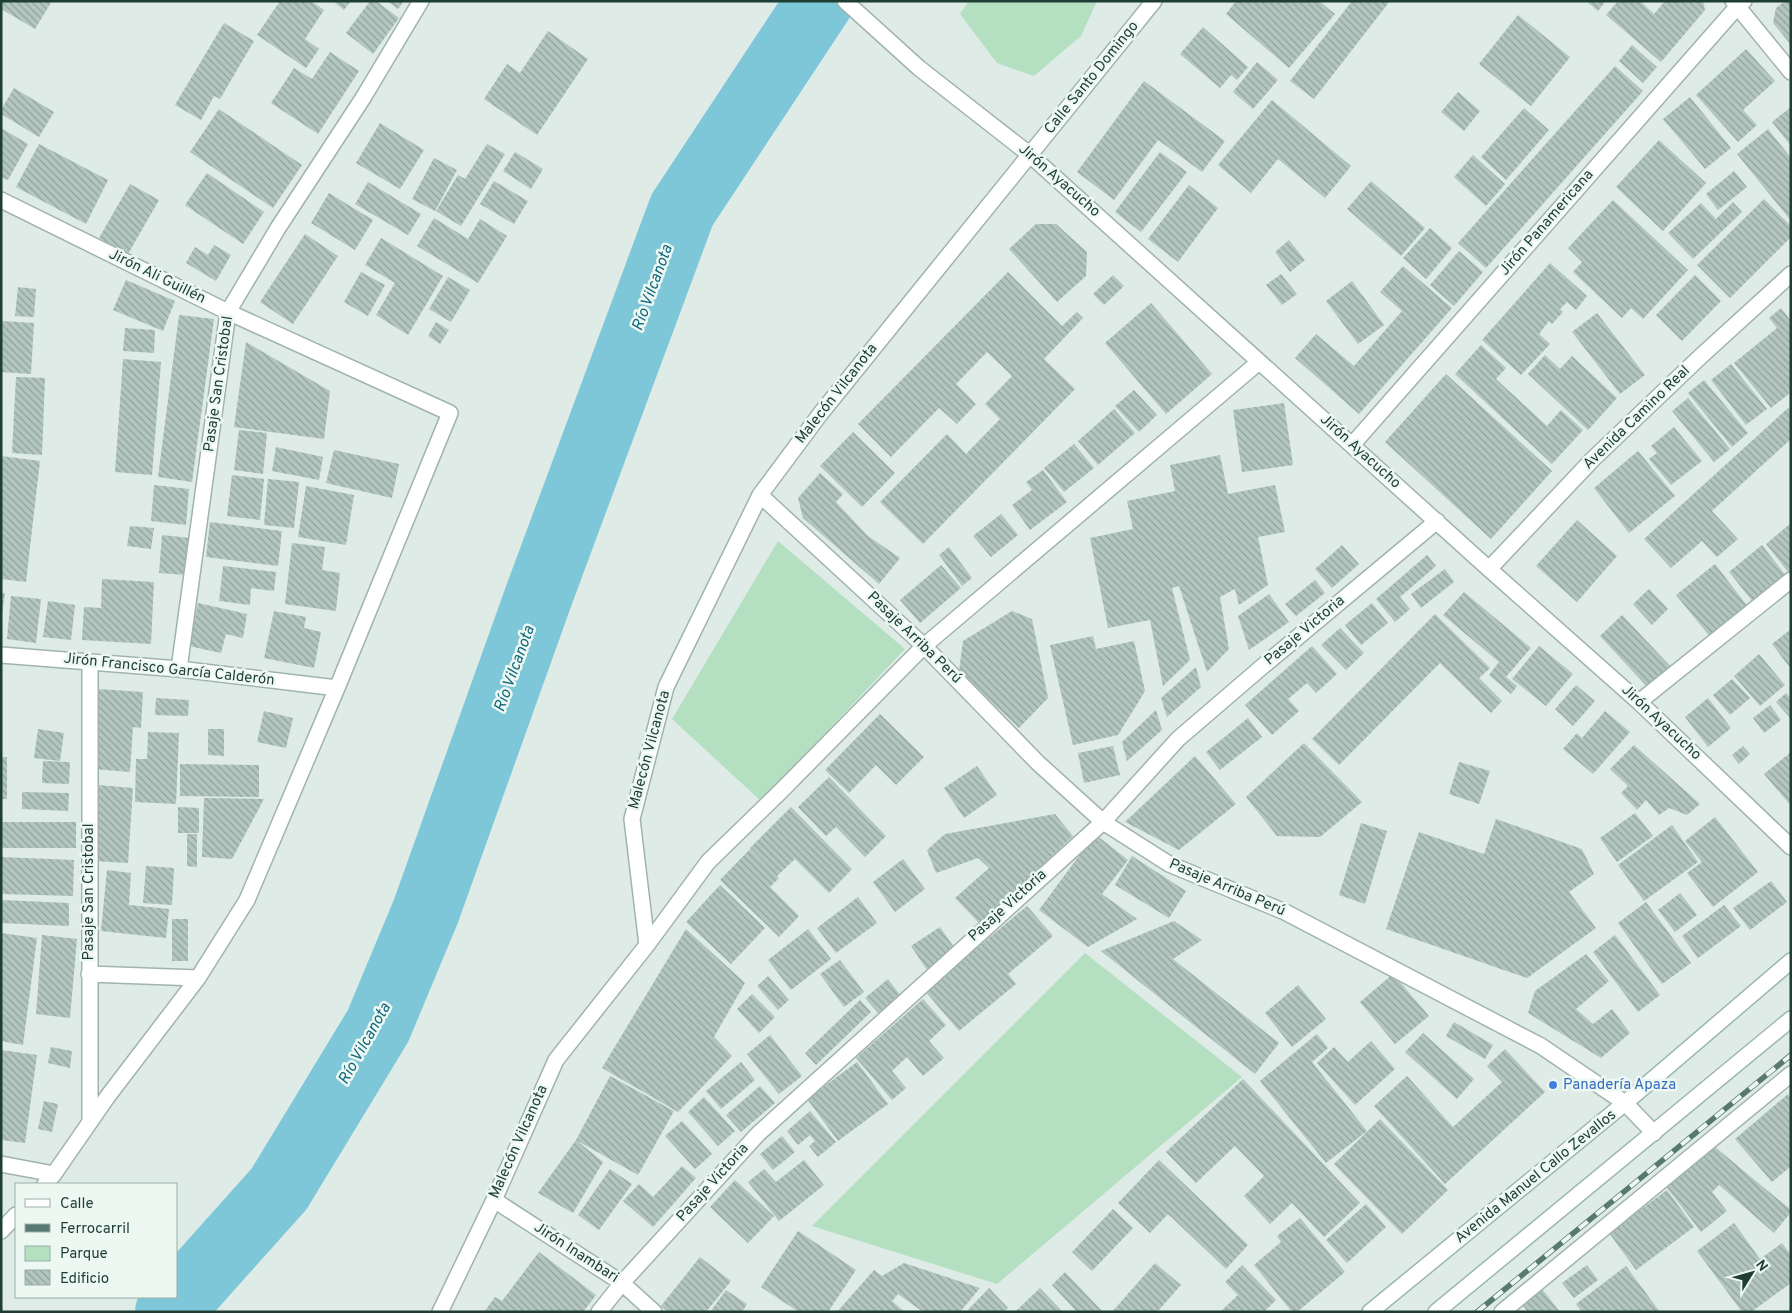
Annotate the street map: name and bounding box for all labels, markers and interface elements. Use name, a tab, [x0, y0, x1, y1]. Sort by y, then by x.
street label: Calle Santo Domingo	[1041, 18, 1143, 138]
street label: Jirón Ayacucho	[1014, 140, 1104, 222]
street label: Jirón Panamericana	[1496, 166, 1598, 280]
water label: Río Vilcanota	[628, 241, 678, 334]
street label: Jirón Ali Guillén	[105, 245, 209, 309]
street label: Pasaje San Cristobal	[200, 315, 238, 453]
street label: Malecón Vilcanota	[792, 340, 882, 448]
street label: Avenida Camino Real	[1579, 362, 1695, 474]
street label: Jirón Ayacucho	[1315, 411, 1405, 493]
street label: Pasaje Arriba Perú	[863, 588, 965, 688]
street label: Pasaje Victoria	[1261, 592, 1349, 670]
water label: Río Vilcanota	[490, 622, 540, 715]
street label: Jirón Francisco García Calderón	[63, 649, 275, 691]
street label: Jirón Ayacucho	[1617, 681, 1705, 765]
street label: Malecón Vilcanota	[625, 688, 675, 812]
street label: Pasaje San Cristobal	[80, 823, 99, 961]
street label: Pasaje Arriba Perú	[1166, 855, 1288, 921]
street label: Pasaje Victoria	[965, 866, 1051, 946]
water label: Río Vilcanota	[334, 999, 396, 1088]
place label: Panadería Apaza	[1563, 1076, 1676, 1095]
marker: Panadería Apaza	[1547, 1079, 1559, 1091]
street label: Malecón Vilcanota	[485, 1082, 553, 1202]
street label: Avenida Manuel Callo Zevallos	[1451, 1106, 1621, 1248]
street label: Pasaje Victoria	[673, 1140, 753, 1226]
legend	[15, 1183, 178, 1298]
text: Calle	[60, 1195, 94, 1214]
street label: Jirón Inambari	[530, 1218, 622, 1288]
text: Ferrocarril	[60, 1220, 130, 1239]
text: Parque	[60, 1245, 108, 1264]
north arrow	[1727, 1248, 1777, 1298]
text: N	[1751, 1257, 1771, 1275]
text: Edificio	[60, 1270, 109, 1289]

